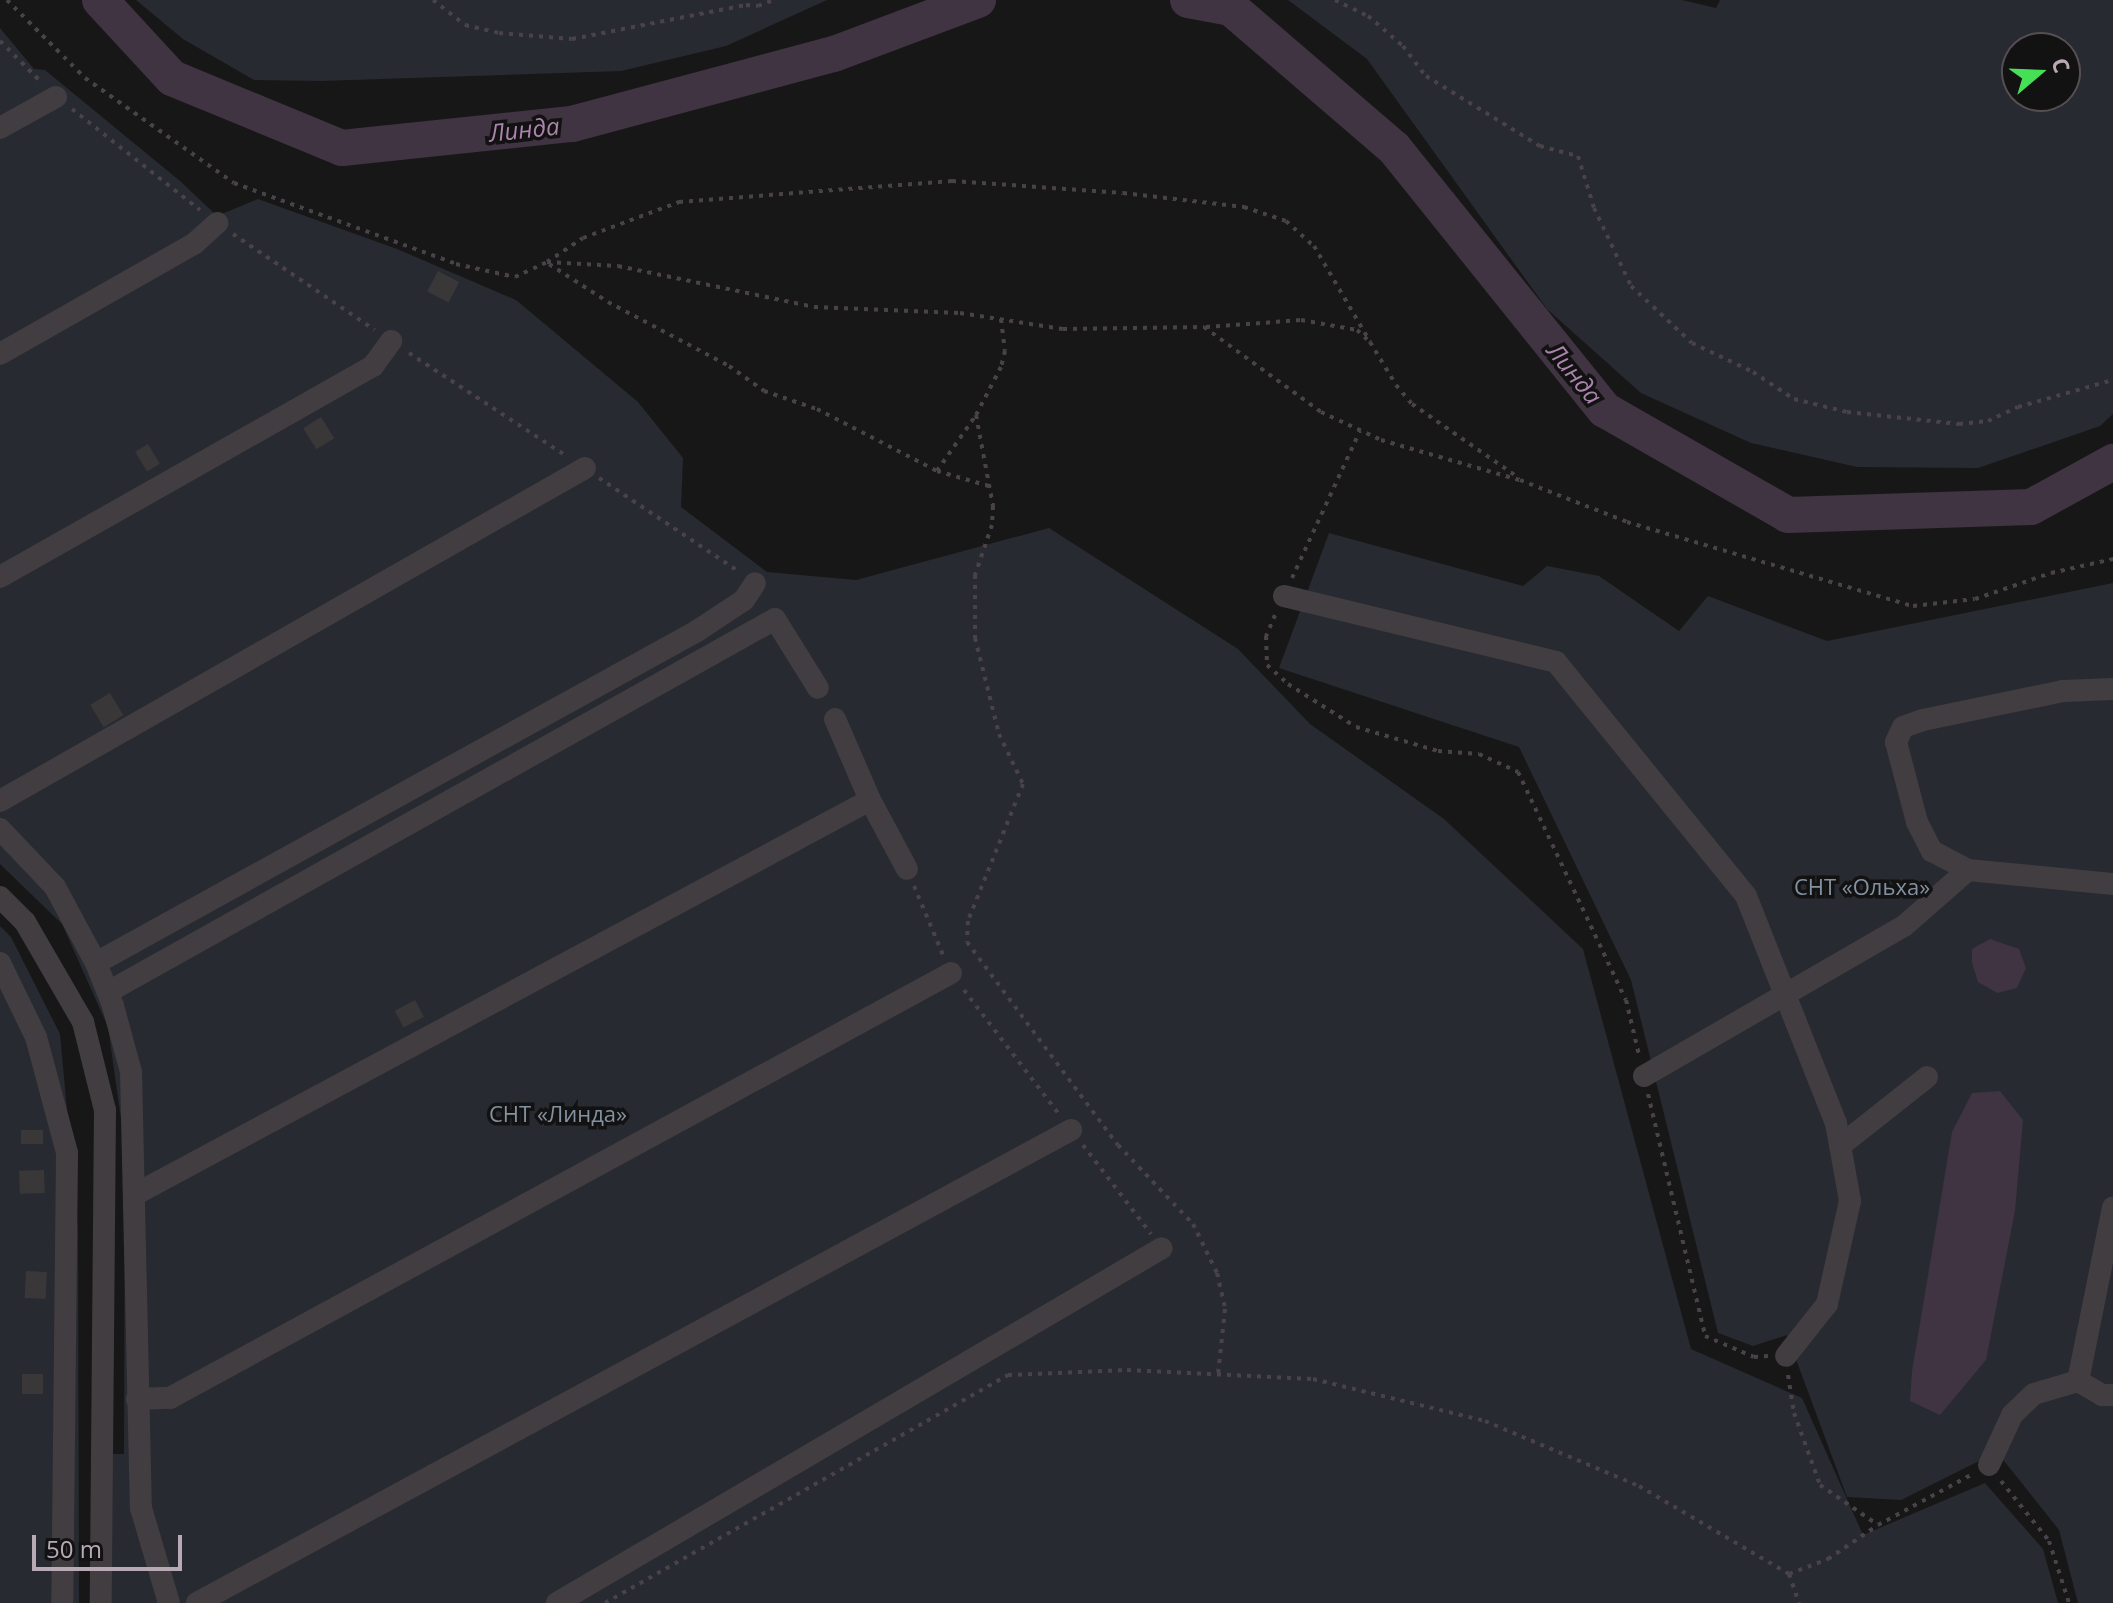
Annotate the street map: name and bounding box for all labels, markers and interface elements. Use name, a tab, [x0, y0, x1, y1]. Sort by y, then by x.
north arrow	[2001, 32, 2081, 112]
text: С	[2045, 53, 2078, 76]
water label: Линда	[487, 111, 561, 147]
water label: Линда	[1542, 336, 1608, 410]
park label: СНТ «Ольха»	[1794, 874, 1930, 900]
park label: СНТ «Линда»	[489, 1101, 627, 1127]
scale bar	[36, 1519, 186, 1569]
text: 50 m	[46, 1532, 102, 1565]

